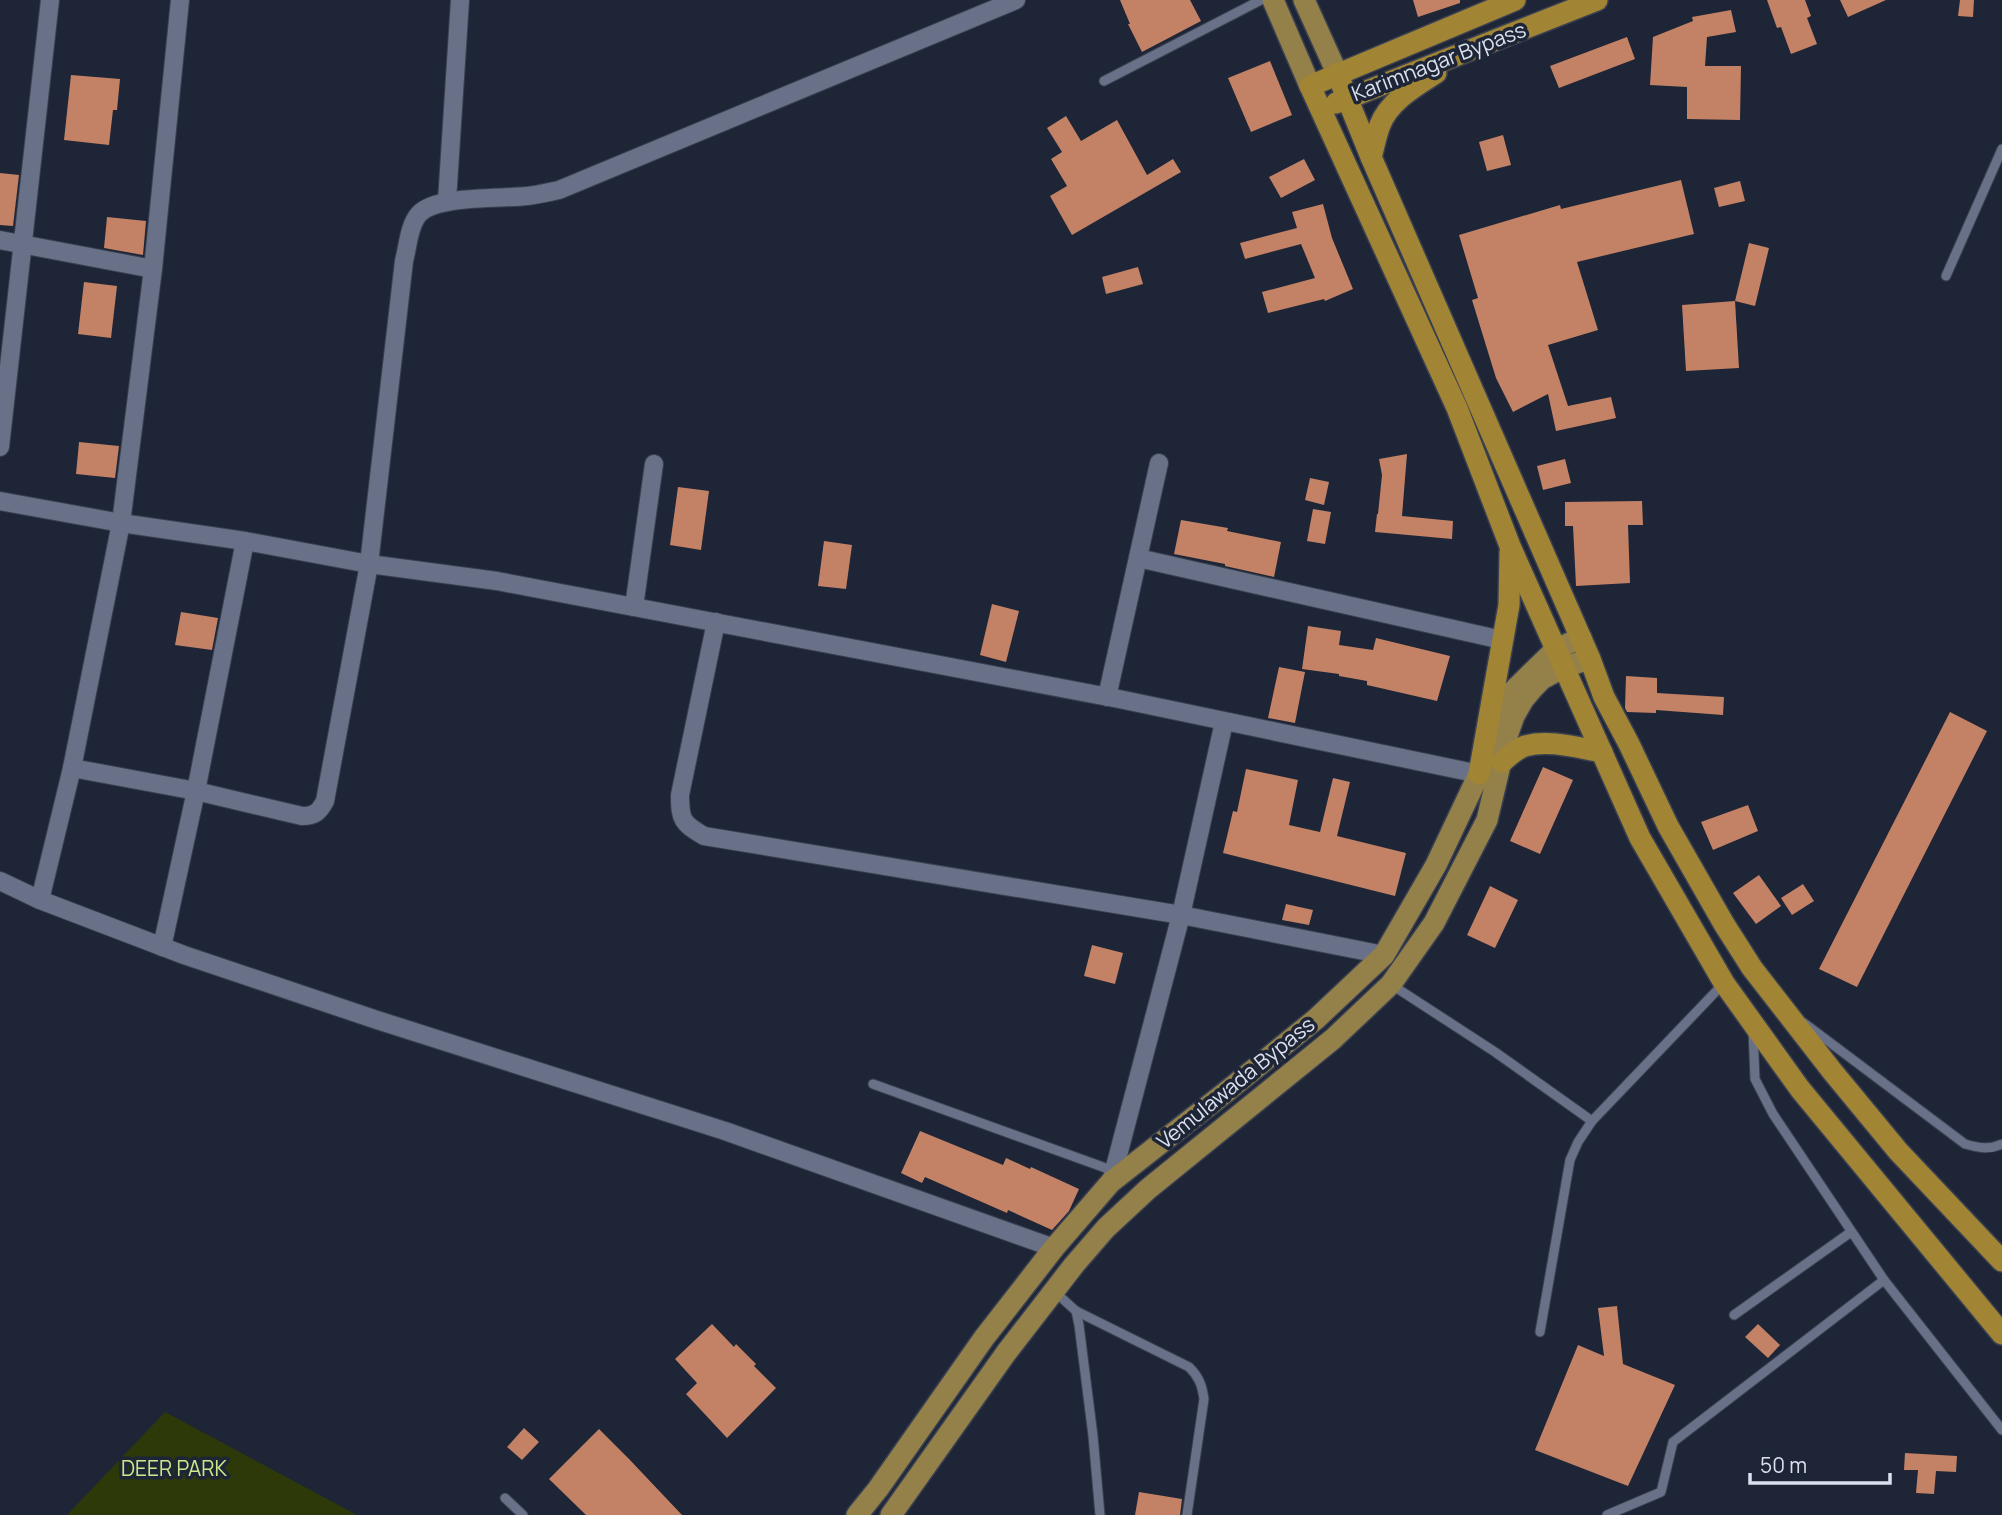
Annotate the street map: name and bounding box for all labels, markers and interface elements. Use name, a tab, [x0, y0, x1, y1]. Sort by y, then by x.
street label: Karimnagar Bypass	[1347, 15, 1530, 107]
street label: Vemulawada Bypass	[1151, 1010, 1320, 1155]
scale bar	[1750, 1442, 1890, 1486]
text: 50 m	[1760, 1451, 1807, 1479]
park label: DEER PARK	[121, 1454, 228, 1482]

